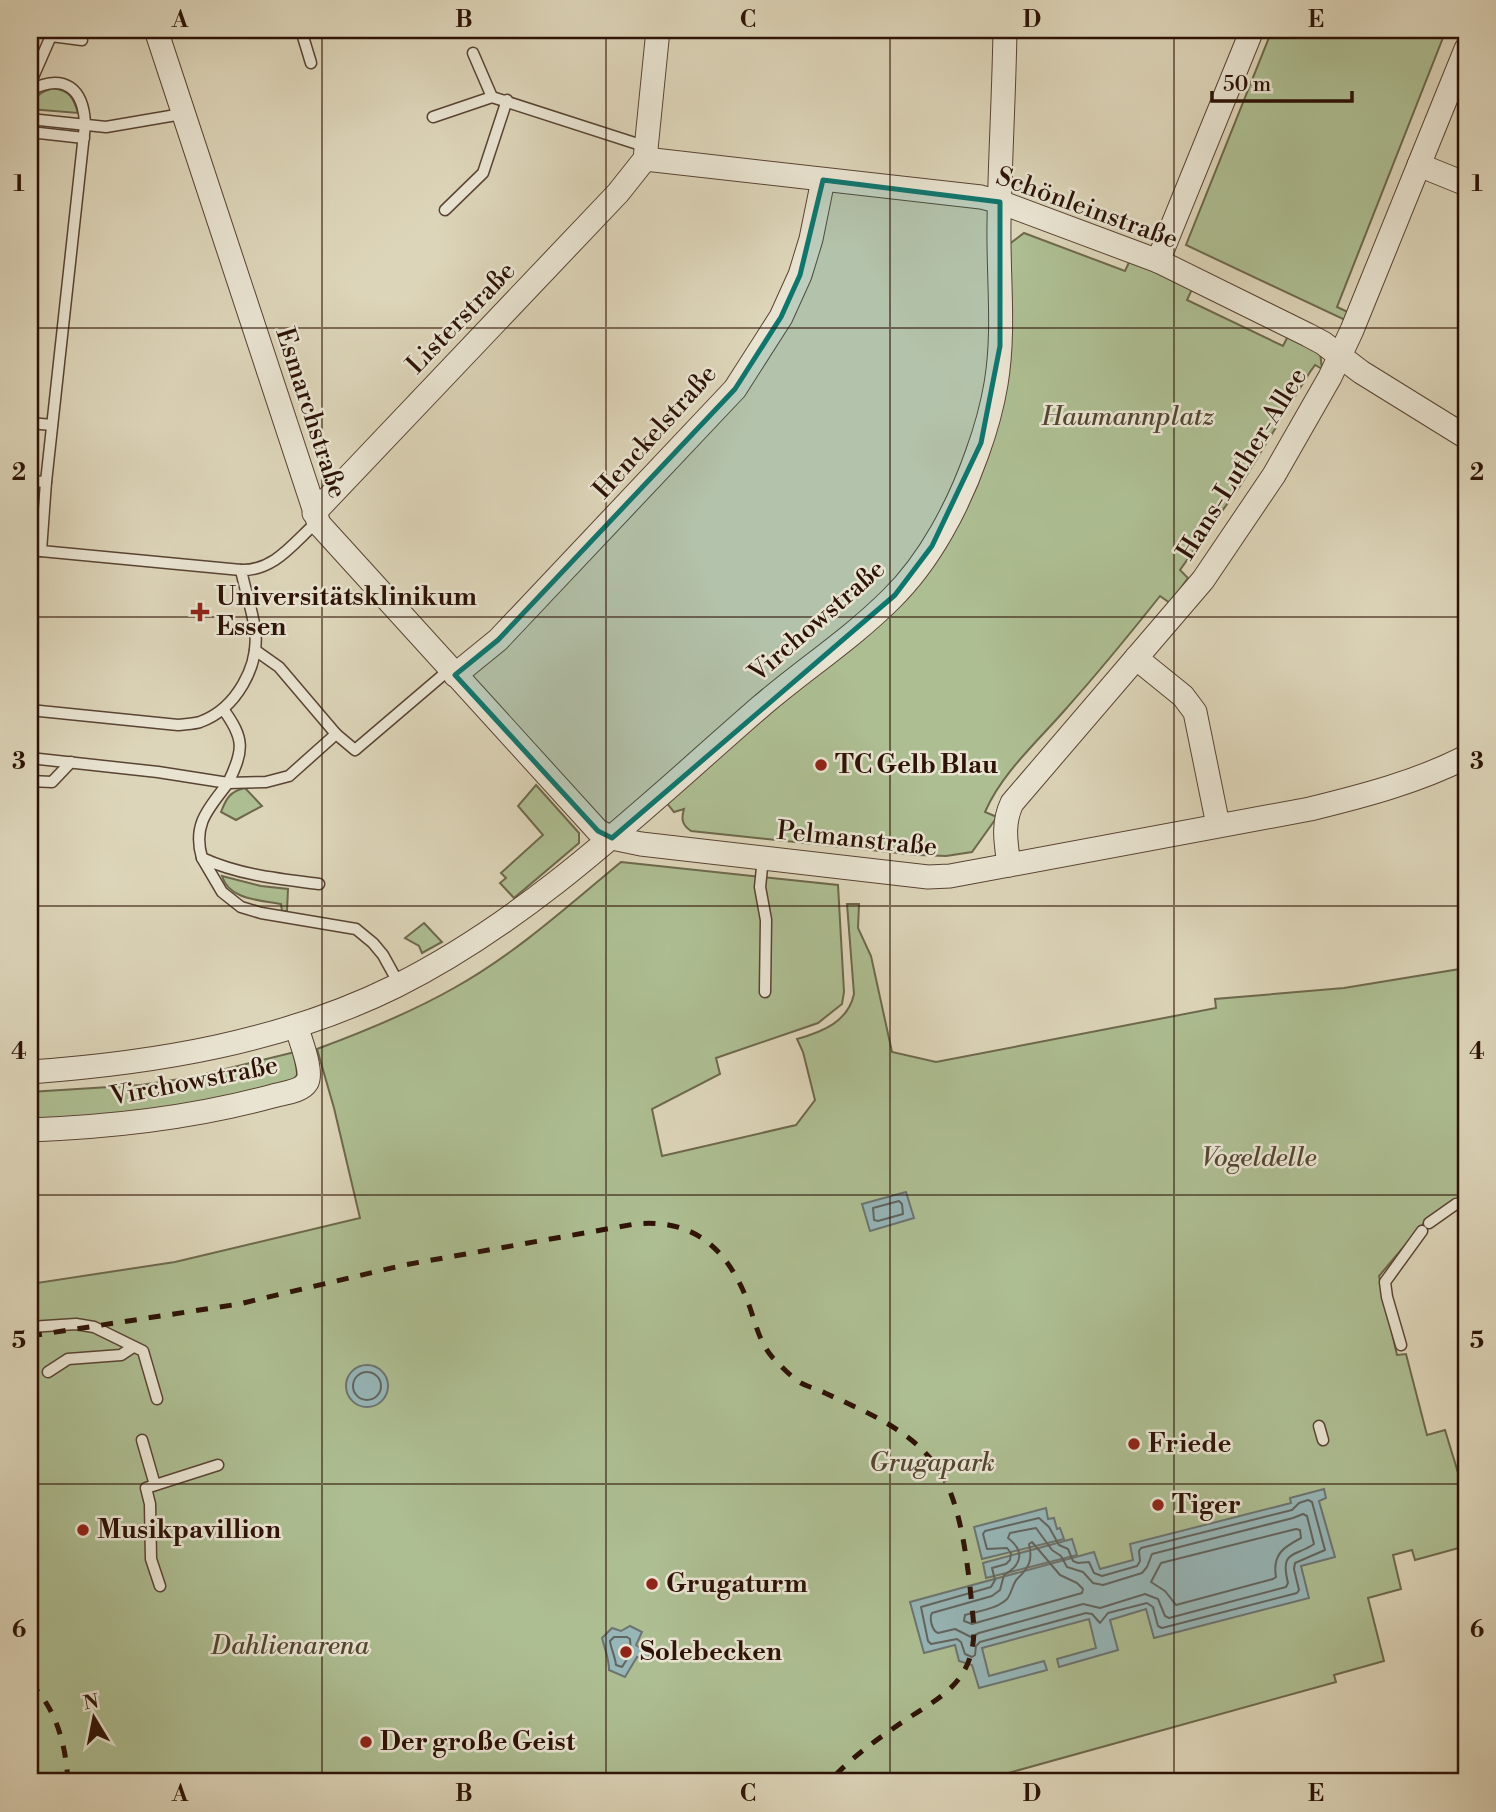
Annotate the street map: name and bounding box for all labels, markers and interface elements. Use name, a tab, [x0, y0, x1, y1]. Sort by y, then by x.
text: A	[171, 6, 189, 34]
text: B	[455, 6, 473, 34]
text: C	[740, 6, 756, 34]
text: D	[1023, 6, 1041, 34]
text: E	[1308, 6, 1324, 34]
scale bar	[1212, 60, 1352, 104]
text: 50 m	[1223, 72, 1271, 98]
street label: Schönleinstraße	[992, 160, 1182, 256]
text: 1	[13, 170, 25, 198]
text: 1	[1471, 170, 1483, 198]
street label: Listerstraße	[400, 255, 522, 381]
street label: Esmarchstraße	[268, 324, 354, 502]
street label: Henckelstraße	[586, 358, 724, 506]
street label: Hans-Luther-Allee	[1170, 362, 1314, 566]
park label: Haumannplatz	[1041, 401, 1214, 433]
text: 2	[12, 459, 26, 487]
text: 2	[1470, 459, 1484, 487]
street label: Virchowstraße	[741, 553, 892, 690]
place label: Universitätsklinikum Essen	[216, 581, 477, 643]
marker: Universitätsklinikum Essen	[190, 602, 210, 622]
text: 3	[12, 748, 26, 776]
text: 3	[1470, 748, 1484, 776]
place label: TC Gelb Blau	[835, 749, 998, 781]
marker: TC Gelb Blau	[813, 757, 829, 773]
street label: Pelmanstraße	[775, 815, 939, 863]
text: 4	[11, 1038, 27, 1066]
text: 4	[1469, 1038, 1485, 1066]
street label: Virchowstraße	[106, 1049, 281, 1113]
park label: Vogeldelle	[1201, 1142, 1317, 1174]
text: 5	[12, 1327, 26, 1355]
text: 5	[1470, 1327, 1484, 1355]
place label: Friede	[1148, 1428, 1232, 1460]
marker: Friede	[1126, 1436, 1142, 1452]
park label: Grugapark	[869, 1447, 995, 1479]
place label: Tiger	[1172, 1489, 1241, 1521]
marker: Tiger	[1150, 1497, 1166, 1513]
place label: Musikpavillion	[97, 1514, 281, 1546]
marker: Musikpavillion	[75, 1522, 91, 1538]
place label: Grugaturm	[666, 1568, 808, 1600]
marker: Grugaturm	[644, 1576, 660, 1592]
text: 6	[12, 1616, 26, 1644]
text: 6	[1470, 1616, 1484, 1644]
park label: Dahlienarena	[210, 1630, 369, 1662]
place label: Solebecken	[640, 1636, 782, 1668]
marker: Solebecken	[618, 1644, 634, 1660]
north arrow	[60, 1682, 130, 1752]
text: N	[82, 1689, 101, 1715]
place label: Der große Geist	[380, 1726, 576, 1758]
marker: Der große Geist	[358, 1734, 374, 1750]
text: A	[171, 1780, 189, 1808]
text: B	[455, 1780, 473, 1808]
text: C	[740, 1780, 756, 1808]
text: D	[1023, 1780, 1041, 1808]
text: E	[1308, 1780, 1324, 1808]

